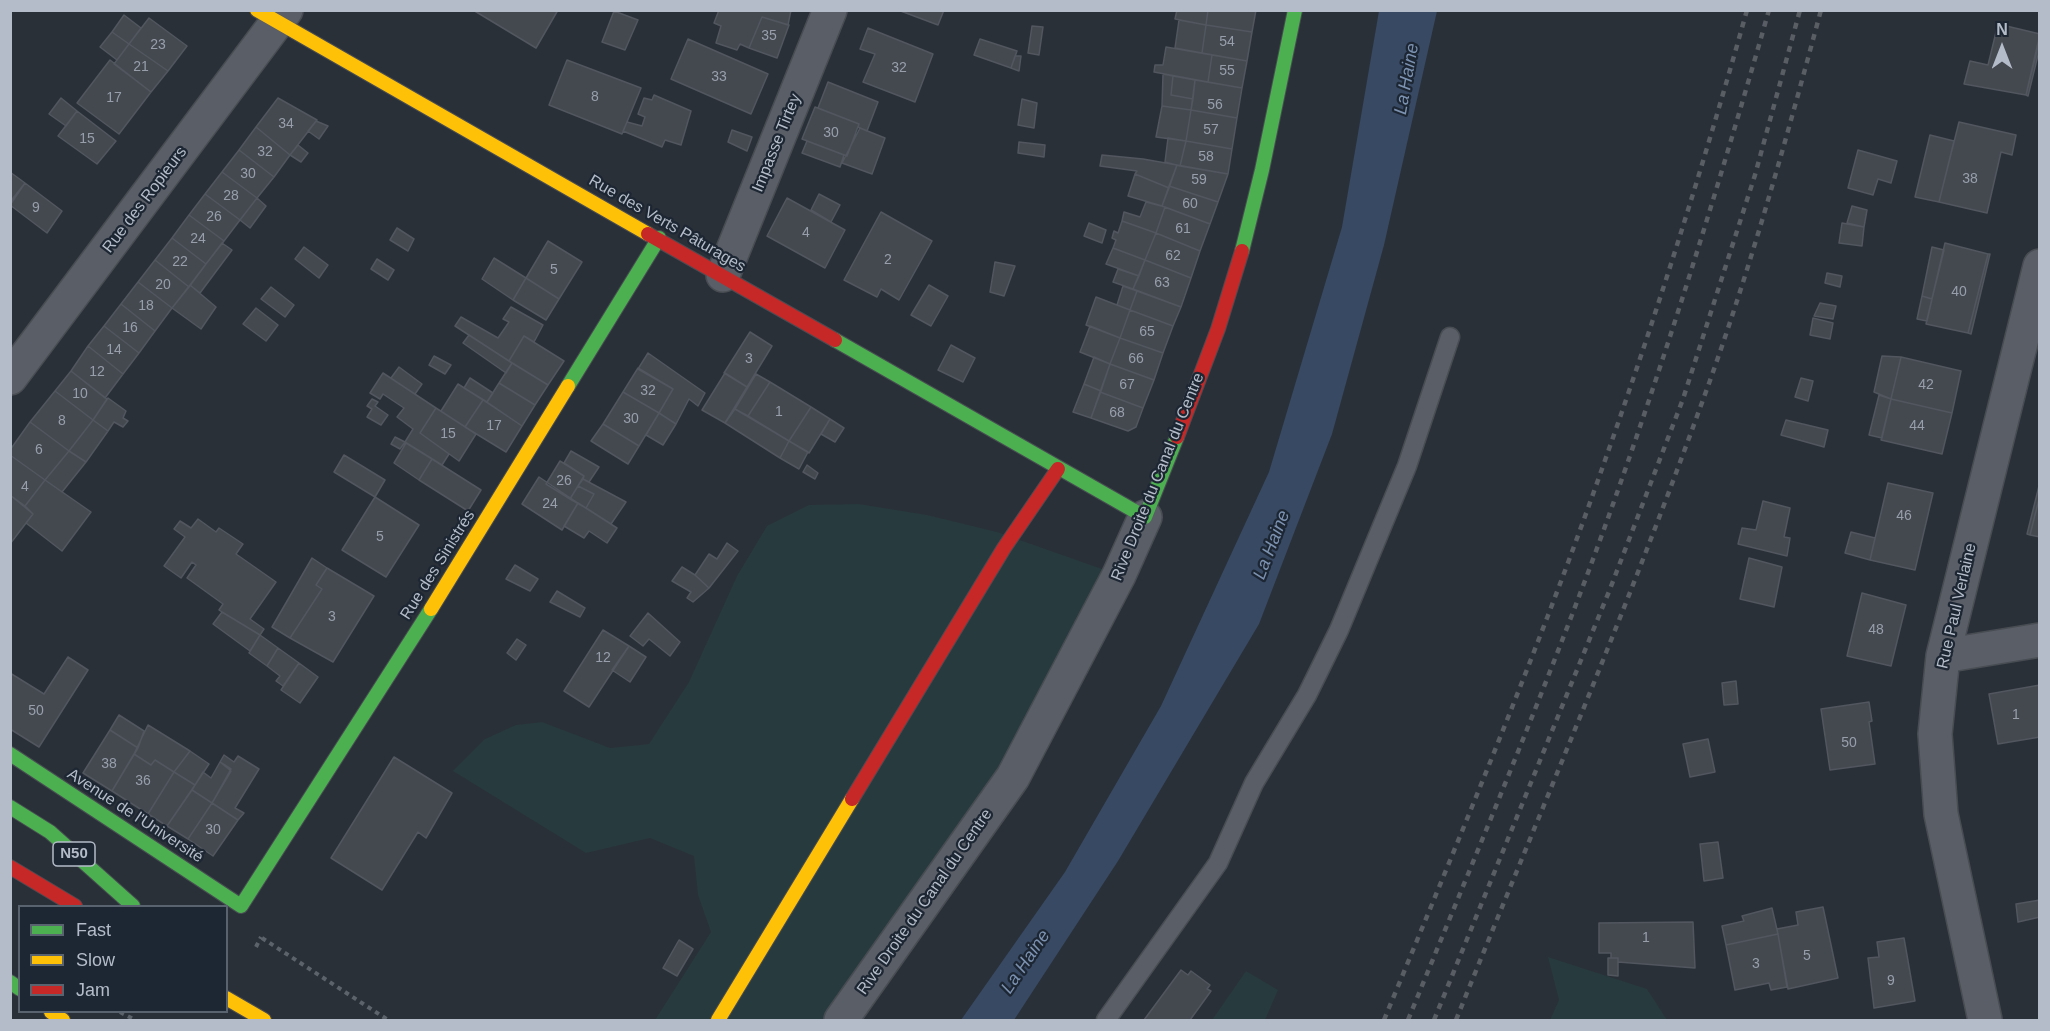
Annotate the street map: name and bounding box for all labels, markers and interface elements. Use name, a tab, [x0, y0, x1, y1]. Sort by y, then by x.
north arrow	[1972, 18, 2032, 78]
text: N	[1996, 21, 2008, 38]
house number: 35	[761, 28, 777, 44]
house number: 54	[1219, 34, 1235, 50]
house number: 23	[150, 37, 166, 53]
water label: La Haine	[1390, 42, 1424, 116]
house number: 21	[133, 59, 149, 75]
house number: 32	[891, 60, 907, 76]
house number: 55	[1219, 63, 1235, 79]
house number: 33	[711, 69, 727, 85]
house number: 8	[591, 89, 599, 105]
house number: 17	[106, 90, 122, 106]
street label: Impasse Tirtey	[749, 91, 805, 195]
house number: 56	[1207, 97, 1223, 113]
house number: 34	[278, 116, 294, 132]
house number: 57	[1203, 122, 1219, 138]
house number: 30	[823, 125, 839, 141]
house number: 15	[79, 131, 95, 147]
street label: Rue des Ropieurs	[99, 143, 191, 257]
house number: 32	[257, 144, 273, 160]
house number: 58	[1198, 149, 1214, 165]
house number: 30	[240, 166, 256, 182]
street label: Rue des Verts Pâturages	[585, 171, 749, 277]
house number: 38	[1962, 171, 1978, 187]
house number: 59	[1191, 172, 1207, 188]
house number: 28	[223, 188, 239, 204]
house number: 60	[1182, 196, 1198, 212]
house number: 9	[32, 200, 40, 216]
house number: 26	[206, 209, 222, 225]
house number: 61	[1175, 221, 1191, 237]
house number: 4	[802, 225, 810, 241]
house number: 24	[190, 231, 206, 247]
house number: 62	[1165, 248, 1181, 264]
house number: 2	[884, 252, 892, 268]
house number: 22	[172, 254, 188, 270]
house number: 5	[550, 262, 558, 278]
house number: 63	[1154, 275, 1170, 291]
house number: 20	[155, 277, 171, 293]
house number: 40	[1951, 284, 1967, 300]
house number: 18	[138, 298, 154, 314]
house number: 16	[122, 320, 138, 336]
house number: 65	[1139, 324, 1155, 340]
house number: 14	[106, 342, 122, 358]
house number: 3	[745, 351, 753, 367]
house number: 66	[1128, 351, 1144, 367]
house number: 12	[89, 364, 105, 380]
street label: Rive Droite du Canal du Centre	[1107, 370, 1209, 584]
house number: 67	[1119, 377, 1135, 393]
house number: 42	[1918, 377, 1934, 393]
house number: 32	[640, 383, 656, 399]
house number: 10	[72, 386, 88, 402]
house number: 1	[775, 404, 783, 420]
house number: 68	[1109, 405, 1125, 421]
house number: 30	[623, 411, 639, 427]
house number: 8	[58, 413, 66, 429]
house number: 17	[486, 418, 502, 434]
house number: 44	[1909, 418, 1925, 434]
house number: 15	[440, 426, 456, 442]
house number: 6	[35, 442, 43, 458]
house number: 26	[556, 473, 572, 489]
house number: 4	[21, 479, 29, 495]
house number: 24	[542, 496, 558, 512]
street label: Rue des Sinistrés	[397, 507, 479, 623]
water label: La Haine	[1249, 507, 1295, 583]
house number: 46	[1896, 508, 1912, 524]
house number: 5	[376, 529, 384, 545]
street label: Rue Paul Verlaine	[1933, 541, 1981, 671]
house number: 3	[328, 609, 336, 625]
house number: 48	[1868, 622, 1884, 638]
house number: 12	[595, 650, 611, 666]
house number: 50	[28, 703, 44, 719]
house number: 1	[2012, 707, 2020, 723]
house number: 50	[1841, 735, 1857, 751]
house number: 38	[101, 756, 117, 772]
street label: Avenue de l'Université	[63, 765, 207, 867]
house number: 36	[135, 773, 151, 789]
street label: Rive Droite du Canal du Centre	[853, 805, 997, 999]
house number: 30	[205, 822, 221, 838]
road number: N50	[53, 842, 95, 866]
legend	[18, 905, 228, 1013]
text: Fast	[76, 920, 111, 940]
water label: La Haine	[997, 926, 1055, 998]
house number: 1	[1642, 930, 1650, 946]
house number: 5	[1803, 948, 1811, 964]
text: Slow	[76, 950, 115, 970]
house number: 3	[1752, 956, 1760, 972]
house number: 9	[1887, 973, 1895, 989]
text: Jam	[76, 980, 110, 1000]

